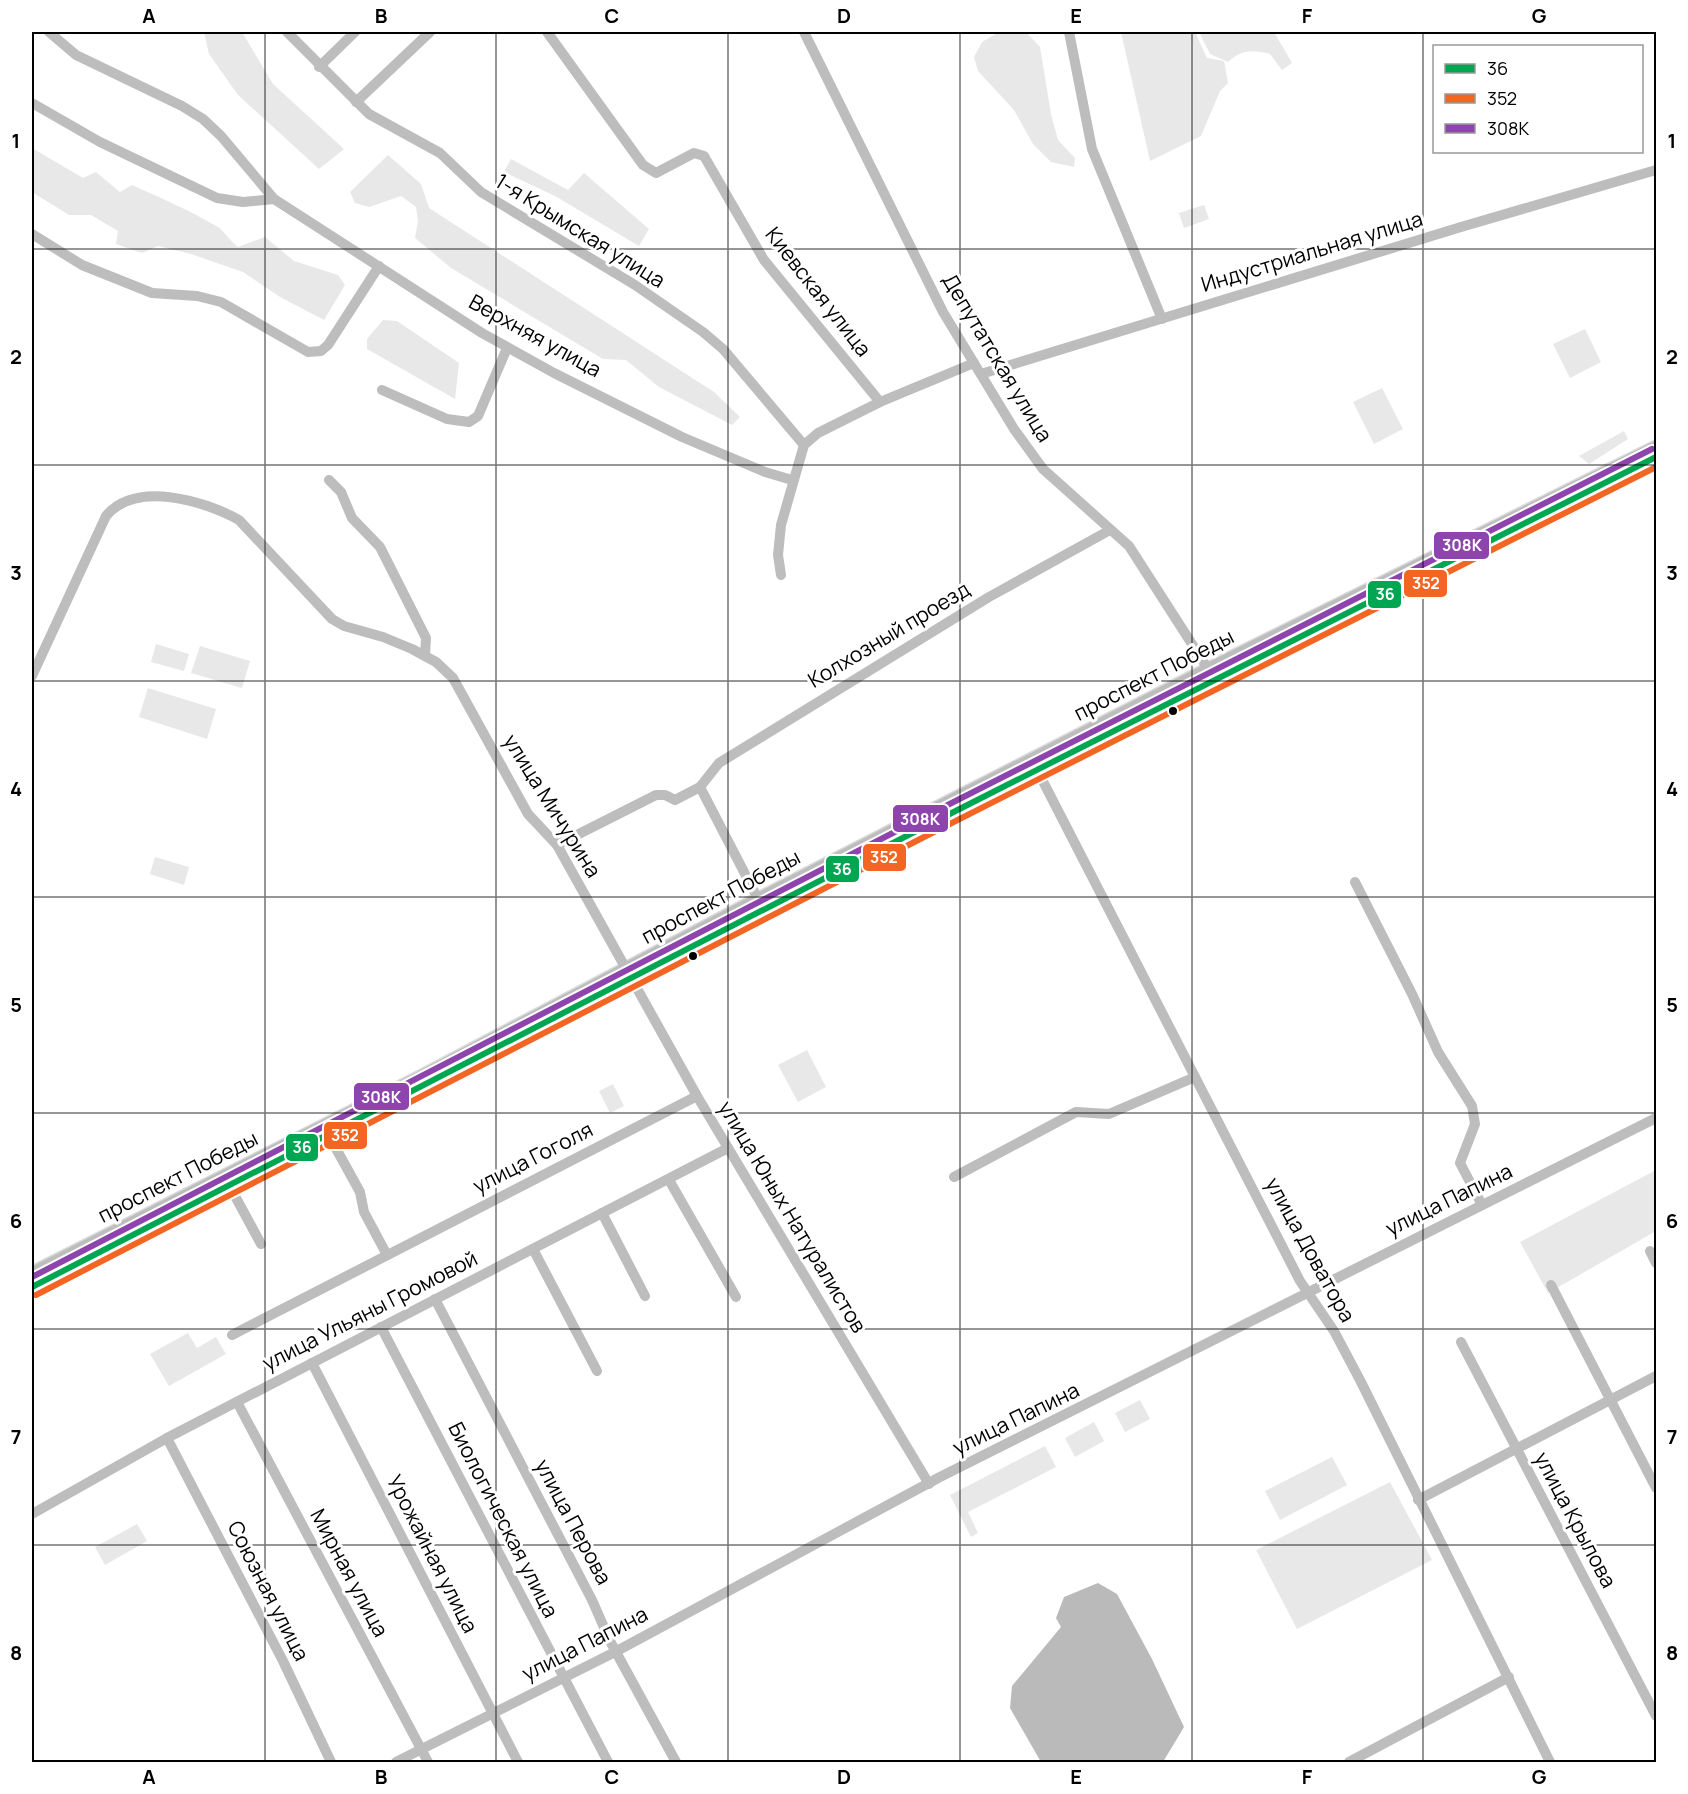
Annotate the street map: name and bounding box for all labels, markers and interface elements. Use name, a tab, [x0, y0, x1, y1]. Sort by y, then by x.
text: A	[142, 2, 156, 29]
text: B	[375, 2, 388, 29]
text: C	[605, 2, 619, 29]
text: D	[837, 2, 851, 29]
text: E	[1070, 2, 1082, 29]
text: F	[1302, 2, 1313, 29]
text: G	[1532, 2, 1547, 29]
legend	[1433, 45, 1643, 153]
text: 36	[1487, 56, 1508, 80]
text: 352	[1487, 86, 1517, 110]
text: 308К	[1487, 116, 1529, 140]
text: 1	[12, 127, 20, 154]
text: 1	[1668, 127, 1676, 154]
street label: 1-я Крымская улица	[490, 167, 671, 294]
street label: Индустриальная улица	[1198, 204, 1426, 298]
street label: Киевская улица	[759, 221, 878, 362]
street label: Депутатская улица	[936, 268, 1059, 447]
street label: Верхняя улица	[464, 287, 607, 383]
text: 2	[10, 343, 22, 370]
text: 2	[1666, 343, 1678, 370]
line badge: 308К	[1433, 531, 1490, 560]
text: 308К	[1442, 534, 1483, 556]
text: 3	[10, 559, 22, 586]
text: 3	[1666, 559, 1678, 586]
line badge: 352	[1403, 569, 1448, 598]
text: 352	[1412, 572, 1440, 594]
street label: Колхозный проезд	[802, 575, 975, 694]
line badge: 36	[1367, 580, 1402, 609]
text: 36	[1375, 583, 1395, 605]
street label: проспект Победы	[1069, 622, 1238, 727]
unlabelled marker	[1167, 705, 1179, 717]
street label: улица Мичурина	[497, 728, 608, 882]
text: 4	[10, 775, 22, 802]
text: 4	[1666, 775, 1678, 802]
line badge: 308К	[892, 804, 949, 833]
text: 308К	[900, 808, 941, 830]
street label: проспект Победы	[636, 842, 805, 950]
line badge: 352	[862, 843, 907, 872]
text: 352	[870, 846, 898, 868]
line badge: 36	[825, 855, 860, 883]
text: 36	[832, 858, 852, 880]
unlabelled marker	[687, 950, 699, 962]
text: 5	[10, 991, 22, 1018]
text: 5	[1666, 991, 1678, 1018]
line badge: 308К	[353, 1082, 410, 1111]
text: 308К	[361, 1086, 402, 1108]
street label: улица Юных Натуралистов	[712, 1095, 873, 1338]
street label: улица Гоголя	[468, 1115, 597, 1199]
line badge: 352	[323, 1121, 368, 1150]
street label: проспект Победы	[93, 1124, 262, 1229]
text: 352	[331, 1124, 359, 1146]
line badge: 36	[285, 1133, 319, 1162]
text: 36	[292, 1136, 312, 1158]
street label: улица Папина	[1381, 1156, 1517, 1242]
street label: улица Доватора	[1260, 1172, 1362, 1327]
text: 6	[10, 1207, 22, 1234]
text: 6	[1666, 1207, 1678, 1234]
street label: улица Ульяны Громовой	[257, 1244, 482, 1377]
street label: улица Папина	[948, 1375, 1084, 1461]
street label: Биологическая улица	[442, 1417, 565, 1622]
text: 7	[11, 1423, 21, 1450]
text: 7	[1667, 1423, 1677, 1450]
street label: улица Крылова	[1528, 1447, 1623, 1592]
street label: улица Перова	[529, 1454, 619, 1589]
street label: Урожайная улица	[381, 1470, 485, 1637]
street label: Мирная улица	[304, 1504, 395, 1641]
street label: Союзная улица	[222, 1516, 316, 1665]
street label: улица Папина	[517, 1599, 652, 1687]
text: 8	[10, 1639, 22, 1666]
text: 8	[1666, 1639, 1678, 1666]
text: A	[142, 1763, 156, 1790]
text: B	[375, 1763, 388, 1790]
text: C	[605, 1763, 619, 1790]
text: D	[837, 1763, 851, 1790]
text: E	[1070, 1763, 1082, 1790]
text: F	[1302, 1763, 1313, 1790]
text: G	[1532, 1763, 1547, 1790]

